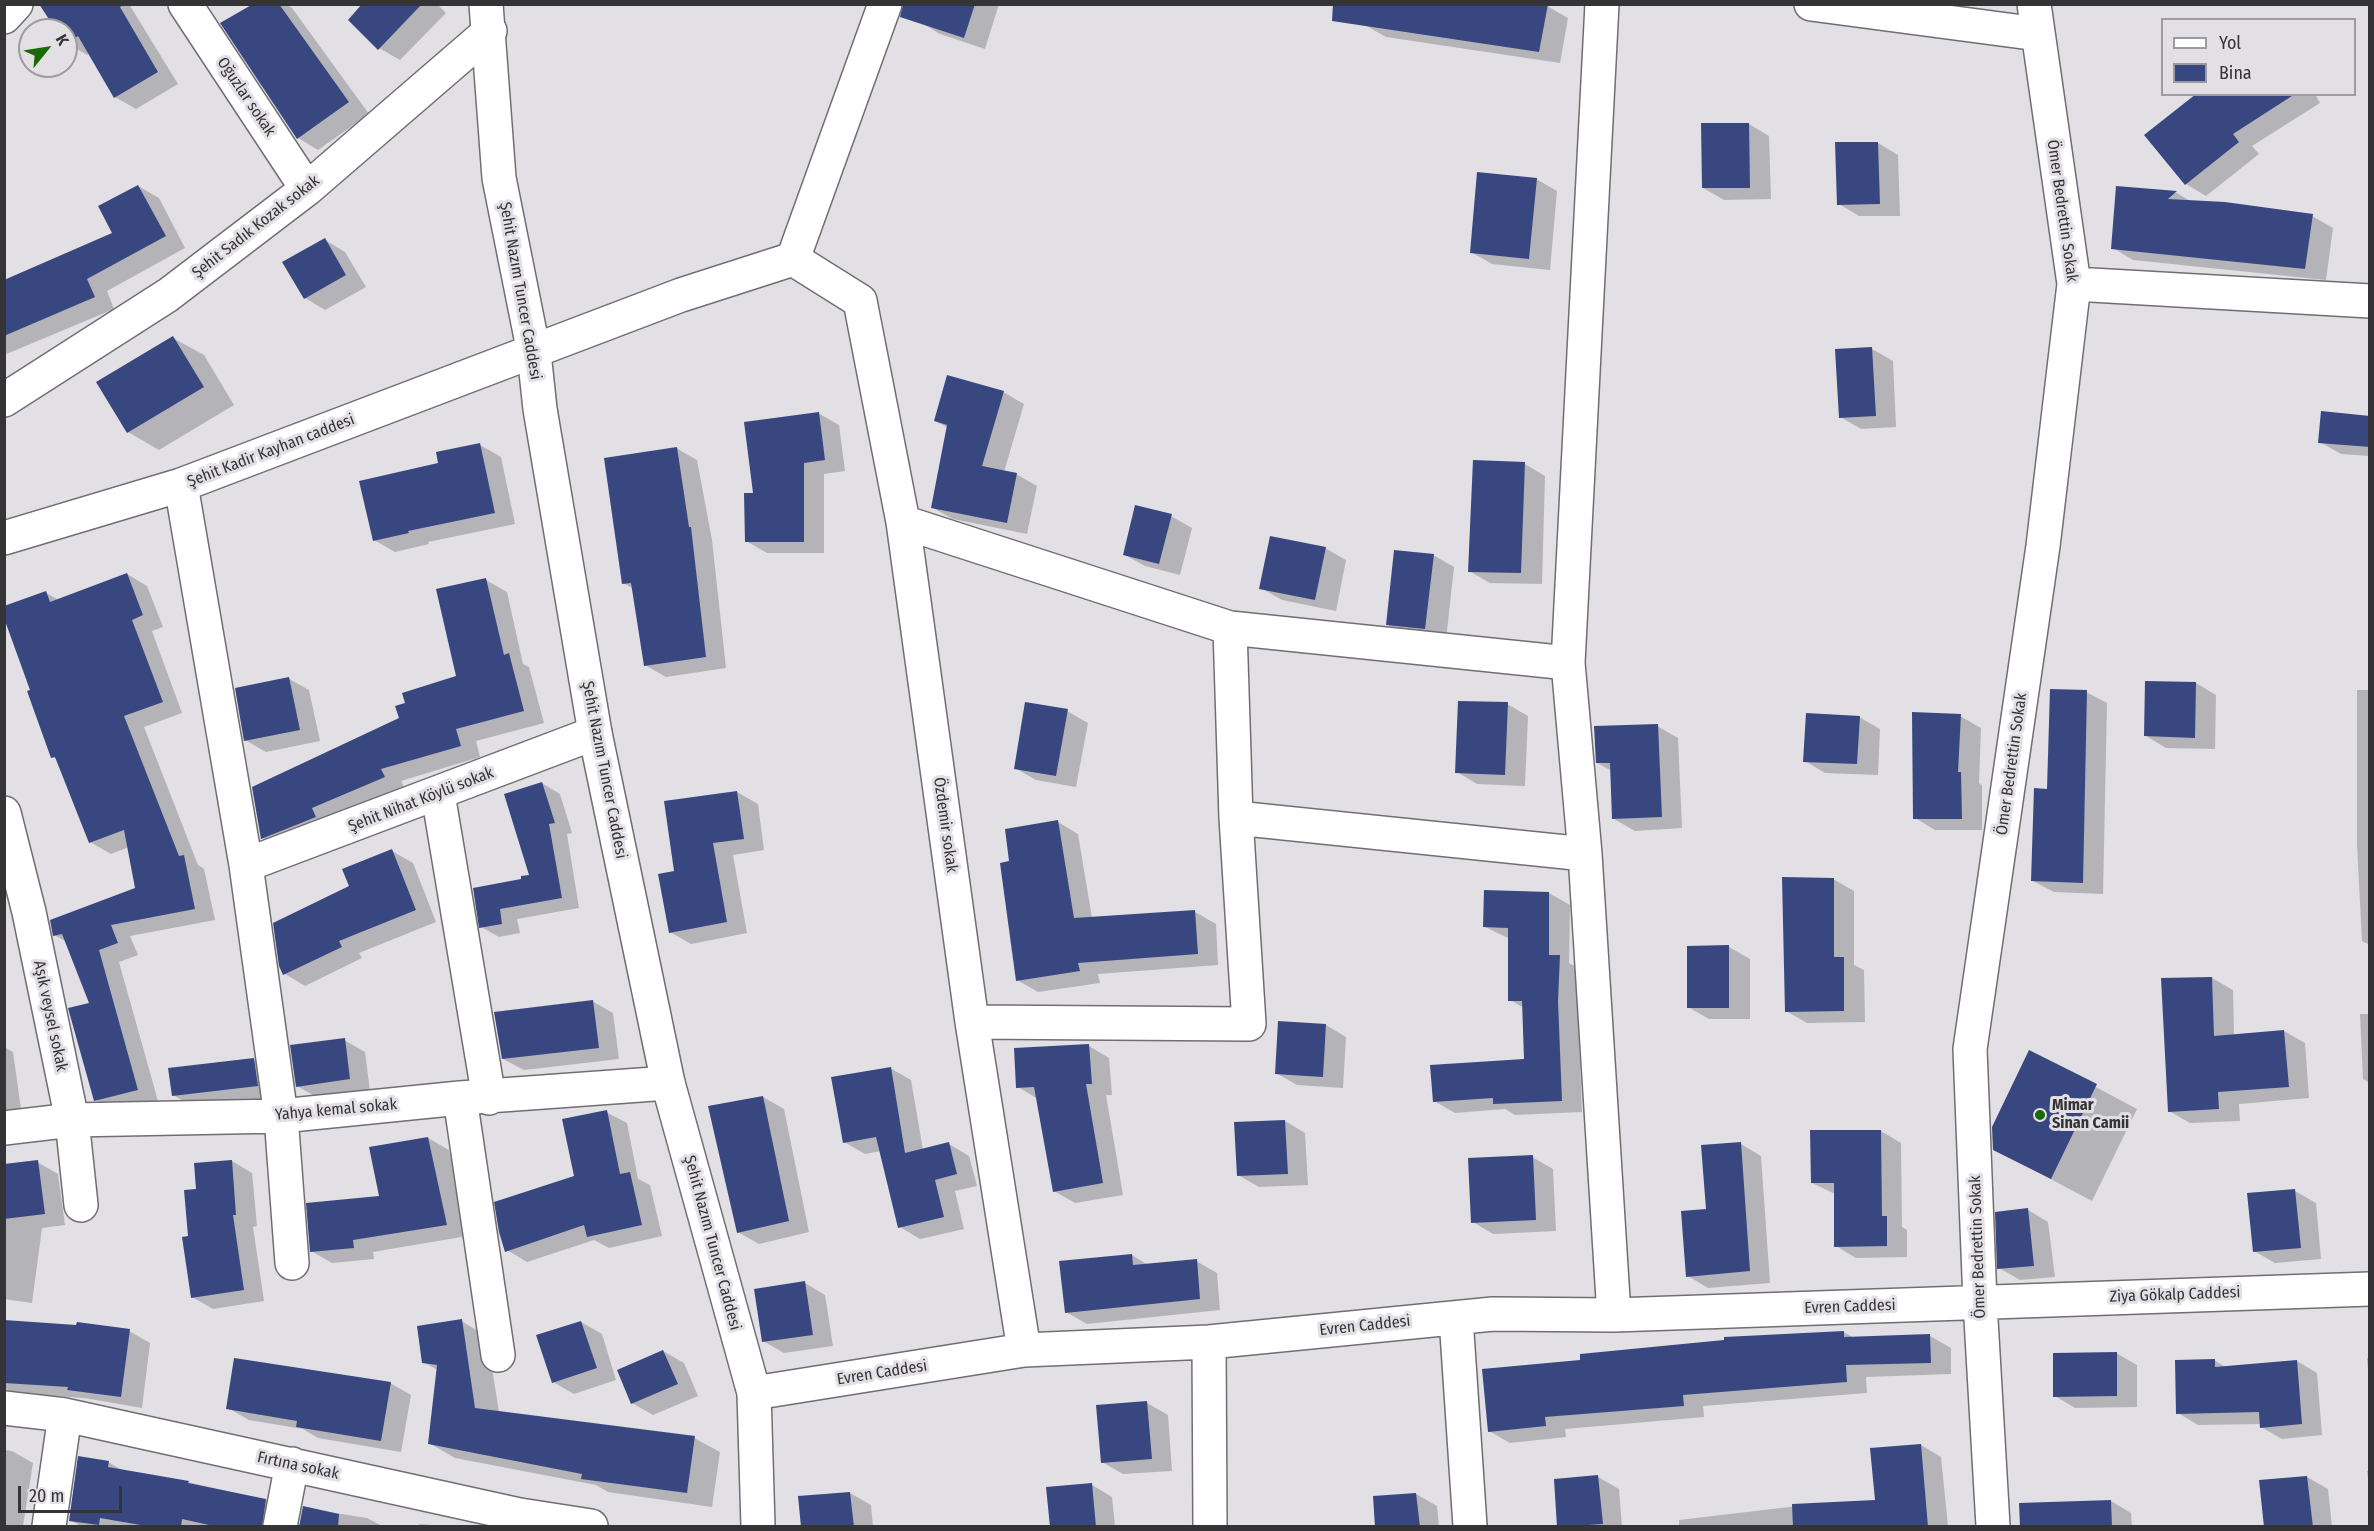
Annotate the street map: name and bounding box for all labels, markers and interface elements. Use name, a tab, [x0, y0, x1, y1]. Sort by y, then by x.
north arrow	[18, 18, 78, 78]
legend	[2161, 18, 2356, 96]
text: K	[52, 31, 73, 49]
text: Yol	[2219, 32, 2241, 54]
street label: Oğuzlar sokak	[213, 54, 279, 140]
text: Bina	[2219, 62, 2252, 84]
street label: Ömer Bedrettin Sokak	[2043, 139, 2081, 283]
street label: Şehit Sadık Kozak sokak	[188, 171, 324, 283]
street label: Şehit Nazım Tuncer Caddesi	[495, 201, 545, 381]
street label: Şehit Kadir Kayhan caddesi	[185, 410, 357, 492]
street label: Şehit Nazım Tuncer Caddesi	[577, 680, 631, 860]
street label: Ömer Bedrettin Sokak	[1993, 692, 2031, 836]
street label: Şehit Nihat Köylü sokak	[346, 763, 496, 837]
street label: Özdemir sokak	[929, 776, 961, 874]
street label: Aşık veysel sokak	[29, 959, 71, 1073]
street label: Yahya kemal sokak	[274, 1095, 398, 1125]
place label: Mimar Sinan Camii	[2052, 1096, 2129, 1134]
marker: Mimar Sinan Camii	[2033, 1108, 2047, 1122]
street label: Şehit Nazım Tuncer Caddesi	[679, 1153, 745, 1333]
street label: Ömer Bedrettin Sokak	[1966, 1175, 1990, 1319]
street label: Ziya Gökalp Caddesi	[2109, 1283, 2241, 1307]
street label: Evren Caddesi	[1804, 1296, 1896, 1318]
street label: Evren Caddesi	[1319, 1312, 1411, 1340]
street label: Evren Caddesi	[835, 1356, 929, 1390]
street label: Fırtına sokak	[255, 1448, 341, 1484]
scale bar	[21, 1474, 124, 1512]
text: 20 m	[29, 1485, 64, 1507]

